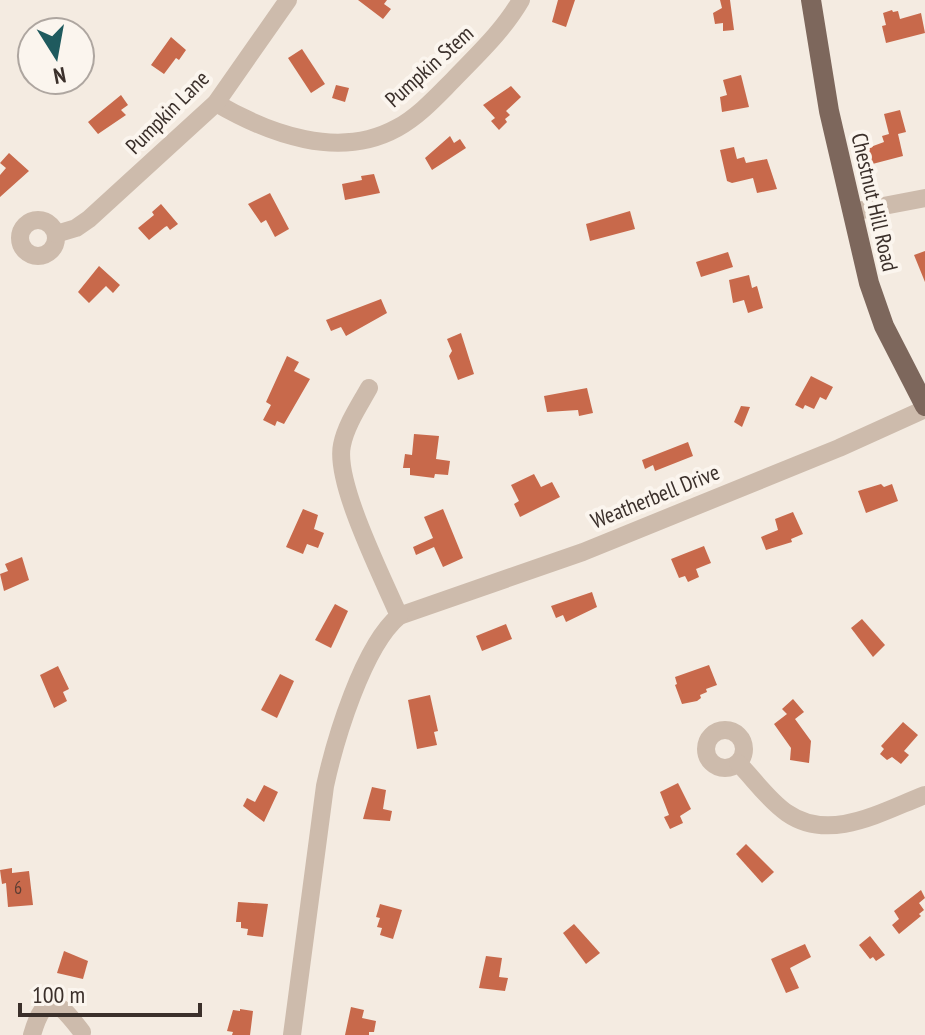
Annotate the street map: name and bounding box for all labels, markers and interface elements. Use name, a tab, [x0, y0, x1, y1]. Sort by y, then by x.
north arrow	[16, 16, 96, 96]
street label: Pumpkin Stem	[379, 19, 479, 113]
text: N	[51, 61, 68, 91]
street label: Pumpkin Lane	[119, 64, 215, 160]
street label: Chestnut Hill Road	[845, 130, 905, 274]
street label: Weatherbell Drive	[587, 457, 723, 535]
house number: 6	[14, 876, 22, 899]
scale bar	[20, 967, 200, 1017]
text: 100 m	[32, 979, 85, 1010]

